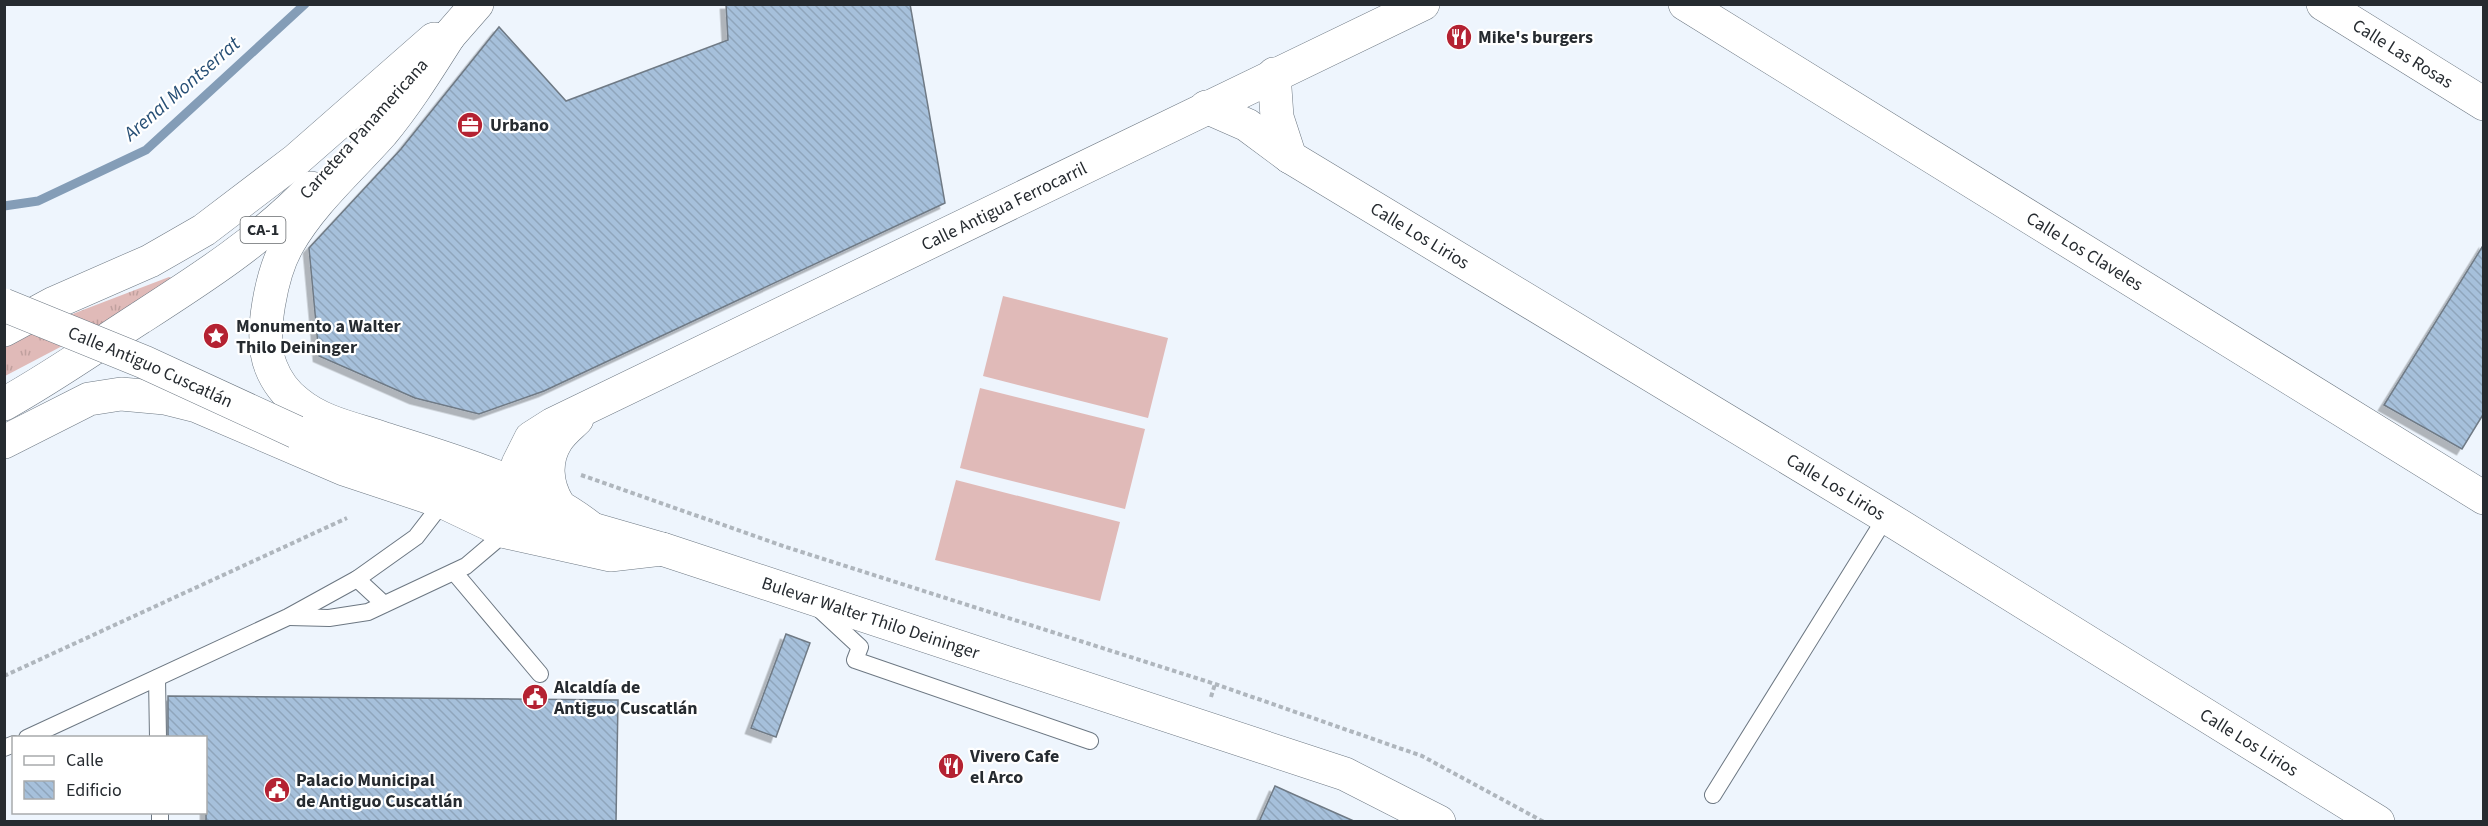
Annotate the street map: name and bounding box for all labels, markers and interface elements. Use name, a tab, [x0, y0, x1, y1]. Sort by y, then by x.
street label: Calle Las Rosas	[2348, 13, 2458, 94]
restaurant icon: Mike's burgers	[1444, 22, 1474, 52]
place label: Mike's burgers	[1478, 25, 1593, 50]
water label: Arenal Montserrat	[116, 30, 247, 149]
street label: Carretera Panamericana	[294, 53, 434, 205]
office icon: Urbano	[455, 110, 485, 140]
place label: Urbano	[490, 113, 549, 138]
street label: Calle Antigua Ferrocarril	[917, 156, 1091, 257]
street label: Calle Los Lirios	[1366, 196, 1474, 275]
street label: Calle Los Claveles	[2022, 206, 2148, 297]
road number: CA-1	[240, 217, 286, 243]
place label: Monumento a Walter Thilo Deininger	[236, 314, 401, 360]
street label: Calle Antiguo Cuscatlán	[64, 320, 237, 414]
place icon: Monumento a Walter Thilo Deininger	[201, 321, 231, 351]
street label: Calle Los Lirios	[1782, 447, 1890, 526]
street label: Bulevar Walter Thilo Deininger	[759, 570, 983, 665]
place label: Alcaldía de Antiguo Cuscatlán	[553, 675, 698, 721]
public building icon: Alcaldía de Antiguo Cuscatlán	[520, 682, 550, 712]
street label: Calle Los Lirios	[2195, 702, 2303, 782]
legend	[12, 736, 207, 814]
place label: Vivero Cafe el Arco	[969, 744, 1059, 790]
text: Calle	[66, 748, 104, 773]
restaurant icon: Vivero Cafe el Arco	[936, 751, 966, 781]
place label: Palacio Municipal de Antiguo Cuscatlán	[296, 768, 463, 814]
public building icon: Palacio Municipal de Antiguo Cuscatlán	[262, 775, 292, 805]
text: Edificio	[66, 778, 122, 803]

